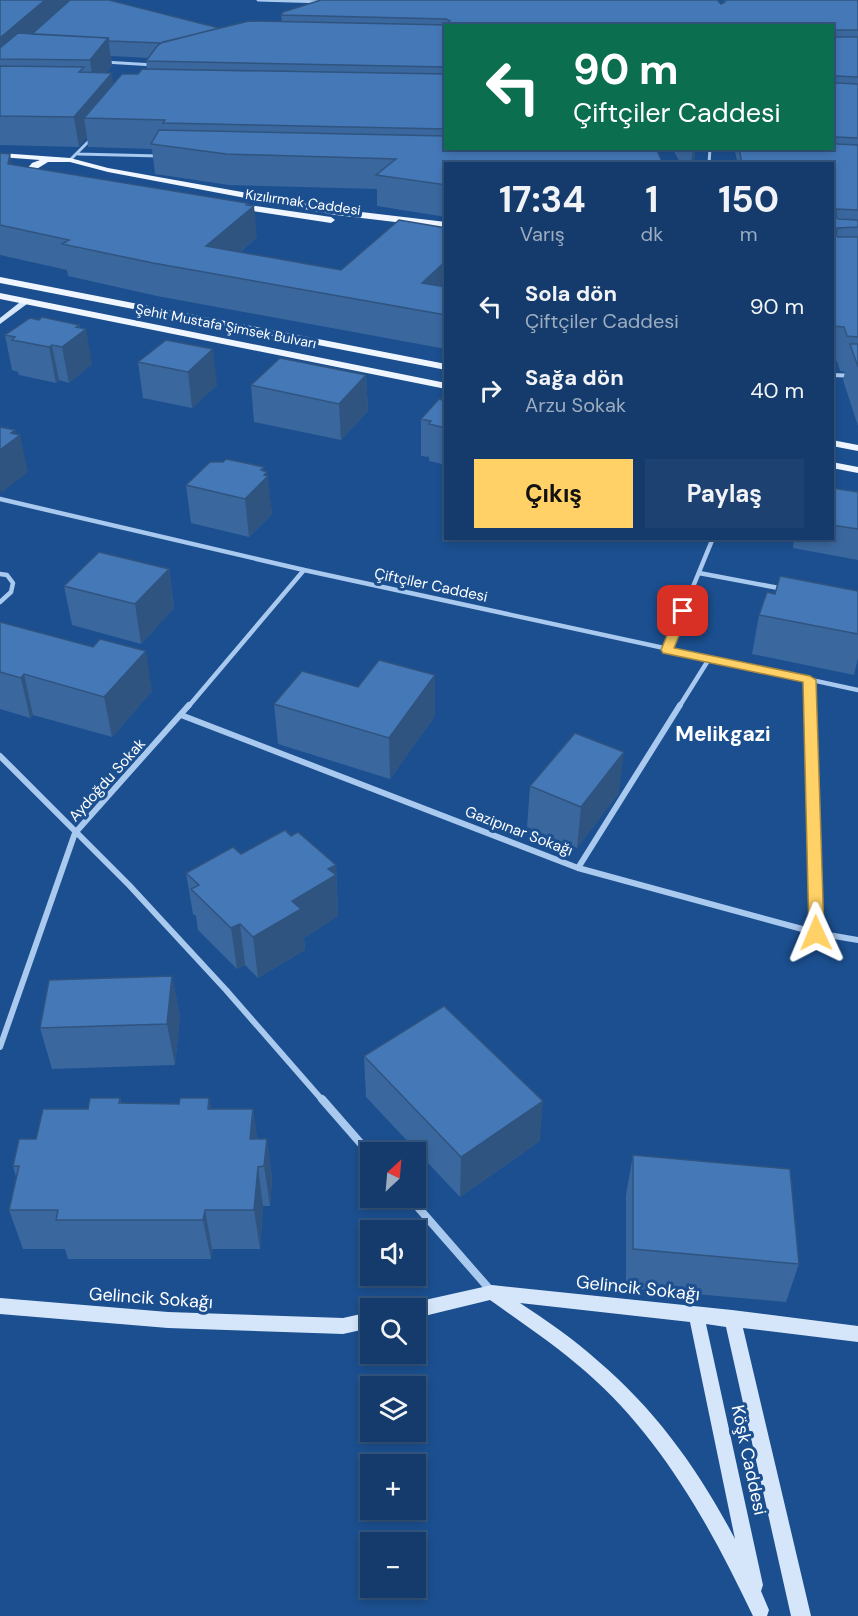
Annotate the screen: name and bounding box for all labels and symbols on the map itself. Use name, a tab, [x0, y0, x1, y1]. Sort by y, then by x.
street label: Kızılırmak Caddesi	[244, 185, 362, 219]
street label: Şehit Mustafa Şimsek Bulvarı	[134, 300, 318, 352]
street label: Çiftçiler Caddesi	[373, 563, 489, 607]
pin	[657, 585, 708, 636]
district label: Melikgazi	[675, 720, 771, 748]
street label: Aydoğdu Sokak	[64, 734, 150, 826]
street label: Gazipınar Sokağı	[462, 801, 576, 861]
position arrow	[784, 901, 848, 965]
north arrow	[360, 1142, 426, 1208]
street label: Gelincik Sokağı	[575, 1270, 701, 1306]
street label: Gelincik Sokağı	[88, 1282, 214, 1314]
street label: Köşk Caddesi	[726, 1403, 772, 1517]

